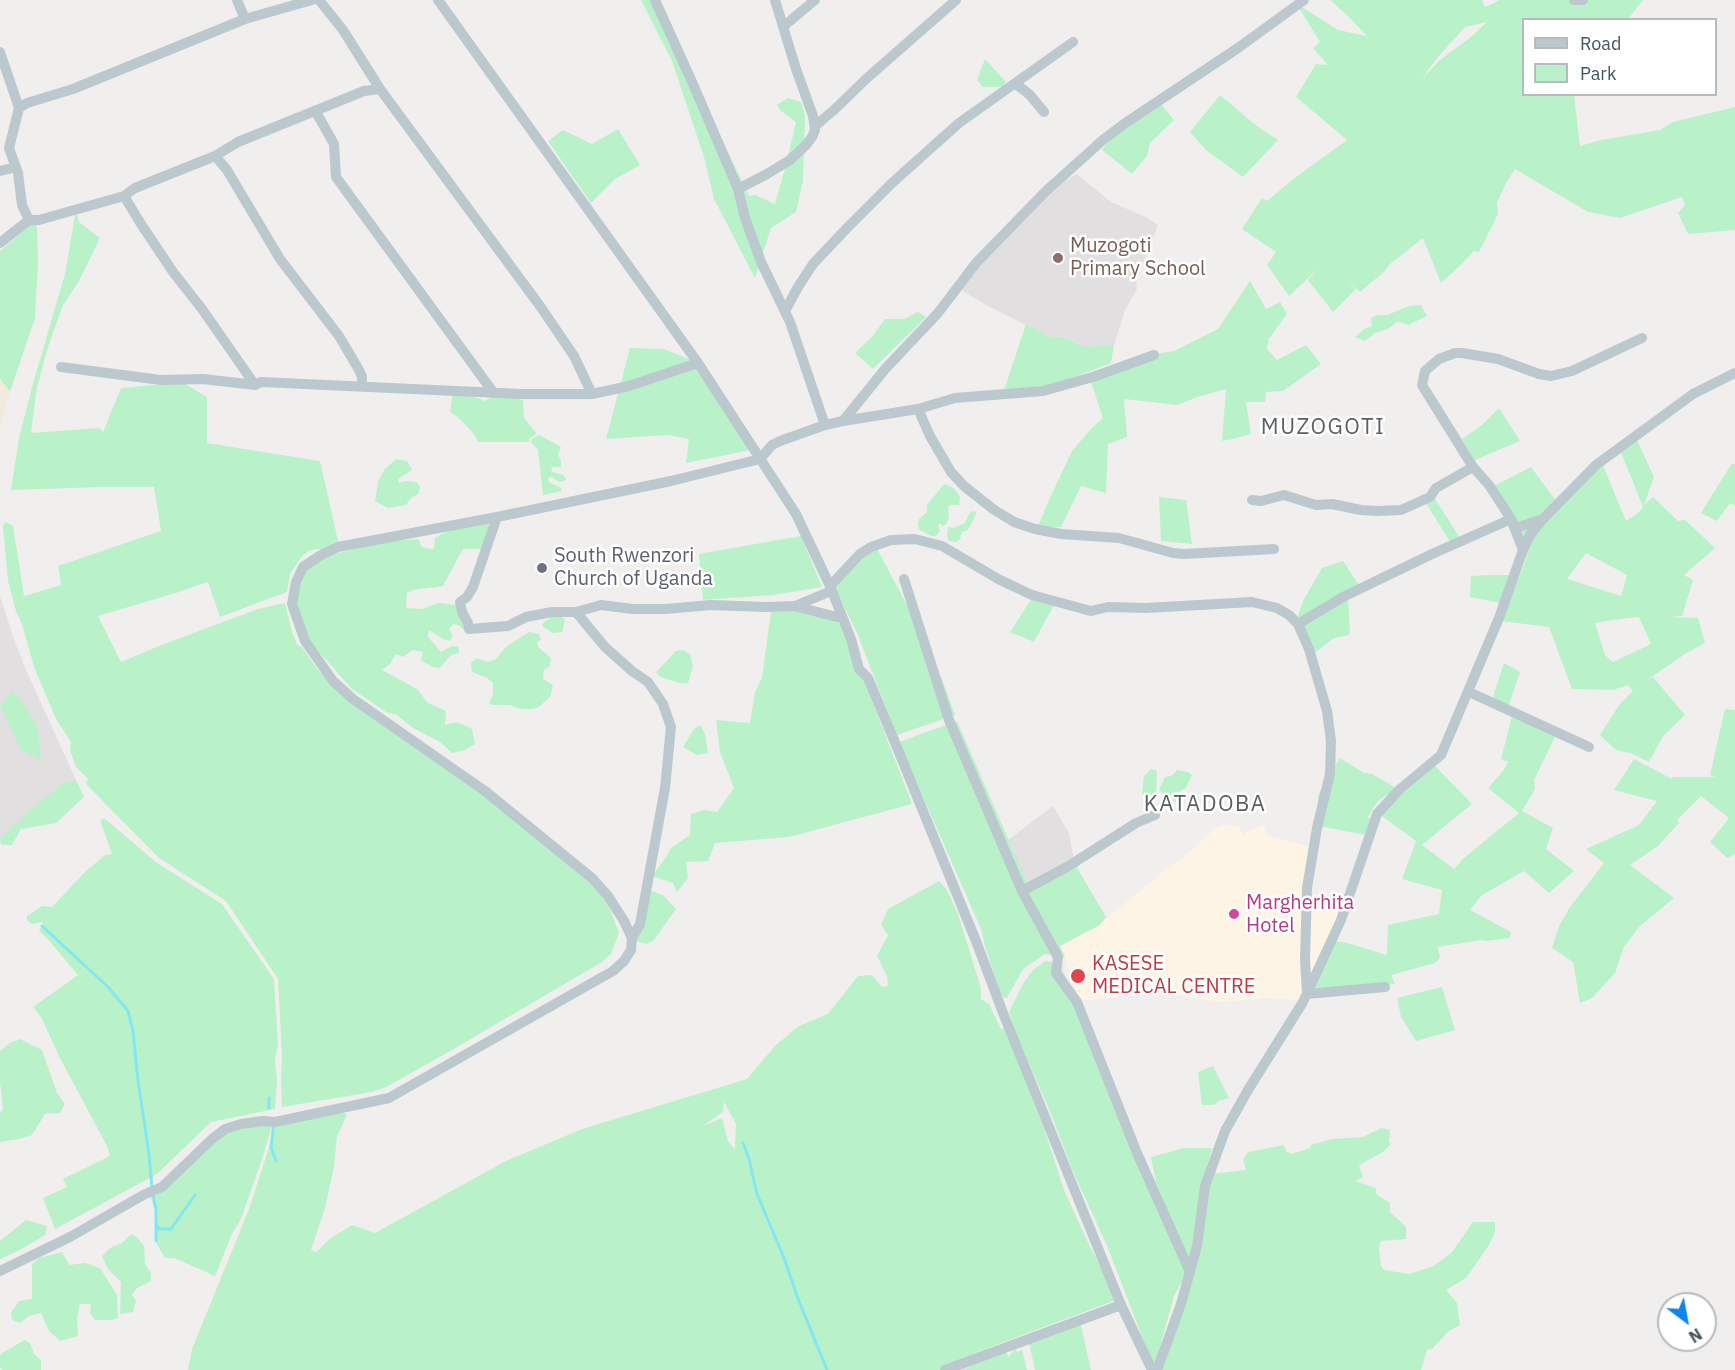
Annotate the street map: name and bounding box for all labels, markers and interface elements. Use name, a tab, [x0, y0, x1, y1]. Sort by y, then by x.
legend	[1522, 18, 1717, 96]
text: Road	[1580, 32, 1621, 55]
text: Park	[1580, 62, 1616, 85]
place label: Muzogoti Primary School	[1070, 234, 1206, 281]
marker: Muzogoti Primary School	[1051, 251, 1065, 265]
district label: MUZOGOTI	[1261, 415, 1385, 441]
place label: South Rwenzori Church of Uganda	[554, 544, 713, 591]
marker: South Rwenzori Church of Uganda	[535, 561, 549, 575]
district label: KATADOBA	[1144, 792, 1266, 818]
place label: Margherhita Hotel	[1246, 891, 1354, 938]
marker: Margherhita Hotel	[1227, 907, 1241, 921]
place label: KASESE MEDICAL CENTRE	[1092, 952, 1255, 999]
marker: KASESE MEDICAL CENTRE	[1069, 967, 1087, 985]
north arrow	[1657, 1292, 1717, 1352]
text: N	[1685, 1324, 1706, 1347]

